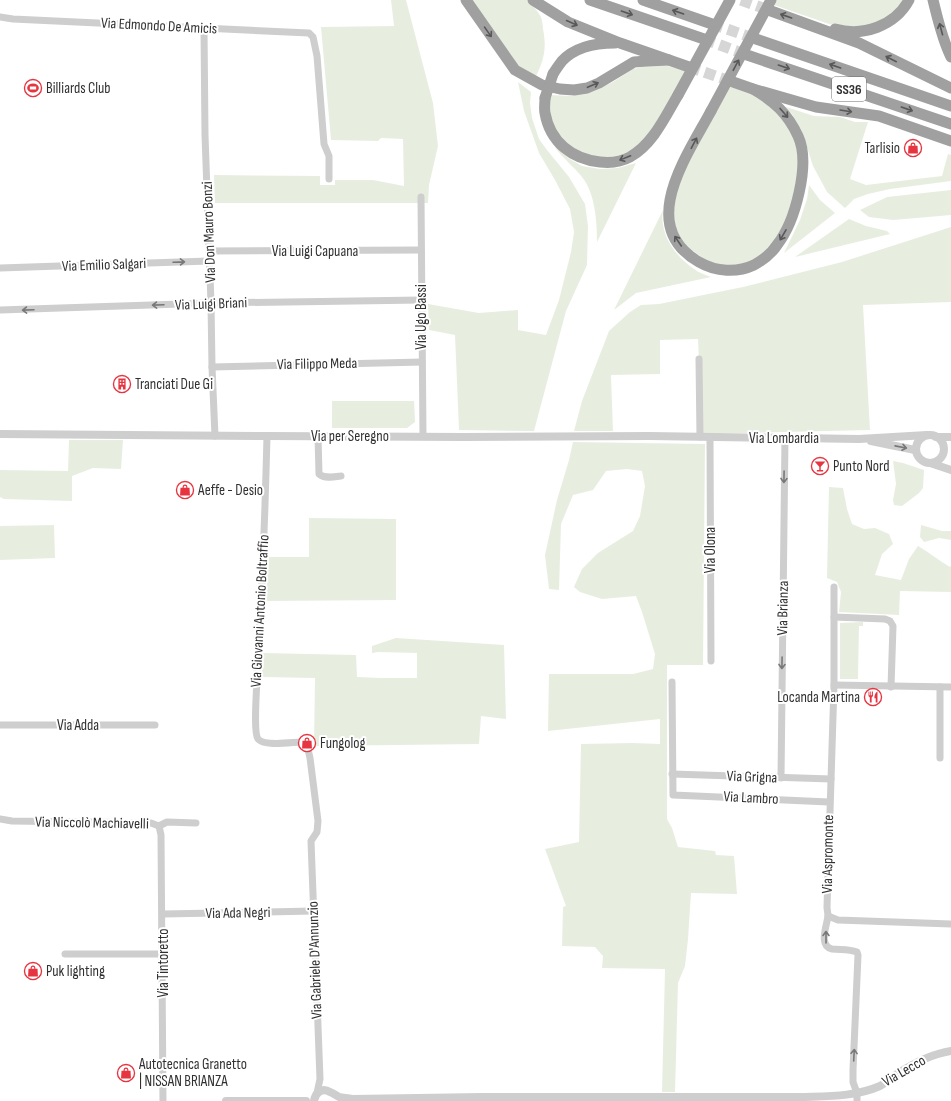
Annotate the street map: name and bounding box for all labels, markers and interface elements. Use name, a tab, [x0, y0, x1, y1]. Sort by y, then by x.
one-way arrow	[671, 8, 684, 15]
one-way arrow	[620, 9, 632, 17]
one-way arrow	[780, 11, 792, 19]
street label: Via Edmondo De Amicis	[100, 13, 218, 39]
one-way arrow	[565, 20, 577, 27]
one-way arrow	[936, 23, 944, 36]
one-way arrow	[484, 26, 492, 37]
one-way arrow	[885, 55, 897, 62]
one-way arrow	[733, 59, 740, 71]
one-way arrow	[828, 62, 841, 69]
one-way arrow	[778, 64, 791, 71]
road number: SS36	[832, 77, 866, 101]
sports icon: Billiards Club	[23, 78, 43, 98]
place label: Billiards Club	[46, 79, 111, 98]
one-way arrow	[587, 81, 599, 88]
one-way arrow	[901, 106, 913, 114]
one-way arrow	[839, 107, 852, 115]
one-way arrow	[779, 108, 788, 118]
one-way arrow	[691, 137, 698, 149]
shop icon: Tarlisio	[903, 138, 923, 158]
place label: Tarlisio	[865, 139, 900, 158]
one-way arrow	[619, 155, 631, 163]
street label: Via Don Mauro Bonzi	[198, 181, 220, 283]
one-way arrow	[779, 229, 787, 241]
one-way arrow	[674, 236, 682, 247]
street label: Via Luigi Capuana	[272, 242, 359, 261]
street label: Via Emilio Salgari	[61, 254, 147, 276]
one-way arrow	[172, 258, 185, 266]
street label: Via Ugo Bassi	[412, 284, 431, 350]
street label: Via Luigi Briani	[175, 293, 248, 315]
one-way arrow	[152, 302, 165, 309]
one-way arrow	[22, 306, 35, 313]
street label: Via Filippo Meda	[277, 354, 358, 374]
building icon: Tranciati Due Gi	[112, 374, 132, 394]
place label: Tranciati Due Gi	[135, 375, 213, 394]
street label: Via per Seregno	[311, 427, 389, 446]
street label: Via Lombardia	[749, 429, 819, 448]
one-way arrow	[894, 443, 907, 451]
bar icon: Punto Nord	[810, 456, 830, 476]
place label: Punto Nord	[833, 457, 889, 476]
one-way arrow	[781, 470, 788, 483]
shop icon: Aeffe - Desio	[175, 480, 195, 500]
place label: Aeffe - Desio	[197, 481, 263, 500]
street label: Via Olona	[701, 527, 720, 573]
street label: Via Giovanni Antonio Boltraffio	[247, 534, 273, 688]
street label: Via Brianza	[773, 580, 793, 636]
one-way arrow	[778, 656, 786, 669]
restaurant icon: Locanda Martina	[863, 687, 883, 707]
place label: Locanda Martina	[777, 688, 860, 707]
street label: Via Adda	[57, 716, 99, 735]
shop icon: Fungolog	[297, 733, 317, 753]
place label: Fungolog	[320, 734, 365, 753]
street label: Via Grigna	[726, 767, 778, 787]
street label: Via Lambro	[723, 787, 779, 809]
street label: Via Niccolò Machiavelli	[35, 813, 149, 833]
street label: Via Aspromonte	[818, 814, 838, 894]
street label: Via Gabriele D'Annunzio	[303, 901, 327, 1019]
street label: Via Ada Negri	[205, 903, 271, 923]
street label: Via Tintoretto	[154, 928, 173, 998]
one-way arrow	[822, 931, 829, 944]
shop icon: Puk lighting	[23, 961, 43, 981]
place label: Puk lighting	[46, 962, 105, 981]
one-way arrow	[850, 1049, 857, 1062]
street label: Via Lecco	[879, 1051, 929, 1091]
place label: Autotecnica Granetto | NISSAN BRIANZA	[138, 1055, 247, 1091]
shop icon: Autotecnica Granetto | NISSAN BRIANZA	[116, 1063, 136, 1083]

